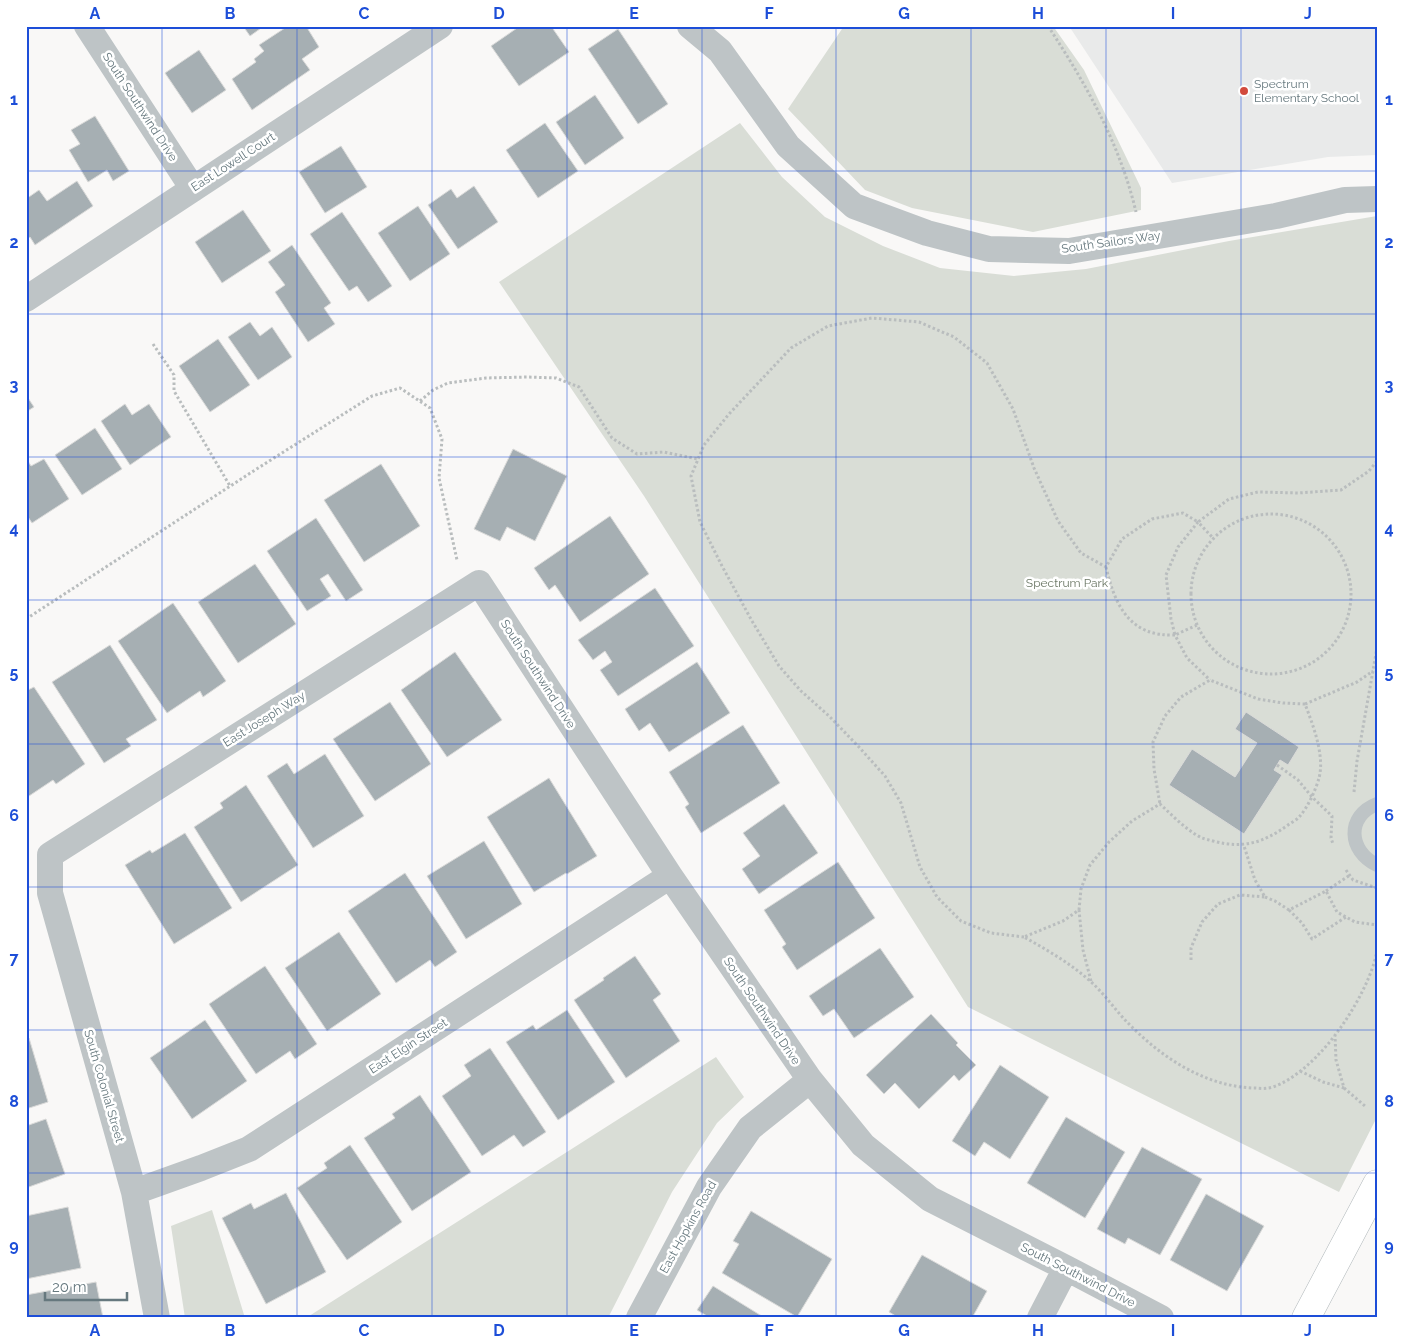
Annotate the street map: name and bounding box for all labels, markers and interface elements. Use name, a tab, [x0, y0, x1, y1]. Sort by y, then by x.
text: A	[90, 4, 101, 23]
text: B	[225, 4, 236, 23]
text: C	[359, 4, 370, 23]
text: D	[493, 4, 505, 23]
text: E	[629, 4, 639, 23]
text: F	[764, 4, 774, 23]
text: G	[898, 4, 910, 23]
text: H	[1032, 4, 1044, 23]
text: I	[1171, 4, 1175, 23]
text: J	[1304, 4, 1312, 23]
street label: South Southwind Drive	[100, 50, 180, 164]
place label: Spectrum Elementary School	[1254, 77, 1360, 105]
marker: Spectrum Elementary School	[1238, 85, 1250, 97]
text: 1	[10, 90, 18, 109]
text: 1	[1385, 90, 1393, 109]
street label: East Lowell Court	[189, 130, 277, 194]
street label: South Sailors Way	[1061, 228, 1162, 256]
text: 2	[9, 233, 19, 252]
text: 2	[1384, 233, 1394, 252]
text: 3	[10, 376, 19, 395]
text: 3	[1385, 376, 1394, 395]
text: 4	[9, 519, 19, 538]
text: 4	[1384, 519, 1394, 538]
park label: Spectrum Park	[1026, 576, 1109, 590]
street label: South Southwind Drive	[498, 617, 578, 731]
text: 5	[10, 663, 19, 682]
text: 5	[1385, 663, 1394, 682]
street label: East Joseph Way	[220, 688, 308, 750]
text: 6	[9, 806, 19, 825]
text: 6	[1384, 806, 1394, 825]
text: 7	[10, 949, 19, 968]
text: 7	[1385, 949, 1394, 968]
street label: South Southwind Drive	[721, 955, 803, 1067]
street label: East Elgin Street	[366, 1015, 450, 1077]
street label: South Colonial Street	[81, 1028, 127, 1144]
text: 8	[9, 1092, 19, 1111]
text: 8	[1384, 1092, 1394, 1111]
street label: East Hopkins Road	[657, 1178, 719, 1276]
text: 9	[9, 1236, 19, 1255]
text: 9	[1384, 1236, 1394, 1255]
street label: South Southwind Drive	[1018, 1240, 1138, 1310]
scale bar	[45, 1269, 128, 1301]
text: 20 m	[52, 1278, 87, 1296]
text: A	[90, 1321, 101, 1340]
text: B	[225, 1321, 236, 1340]
text: C	[359, 1321, 370, 1340]
text: D	[493, 1321, 505, 1340]
text: E	[629, 1321, 639, 1340]
text: F	[764, 1321, 774, 1340]
text: G	[898, 1321, 910, 1340]
text: H	[1032, 1321, 1044, 1340]
text: I	[1171, 1321, 1175, 1340]
text: J	[1304, 1321, 1312, 1340]

